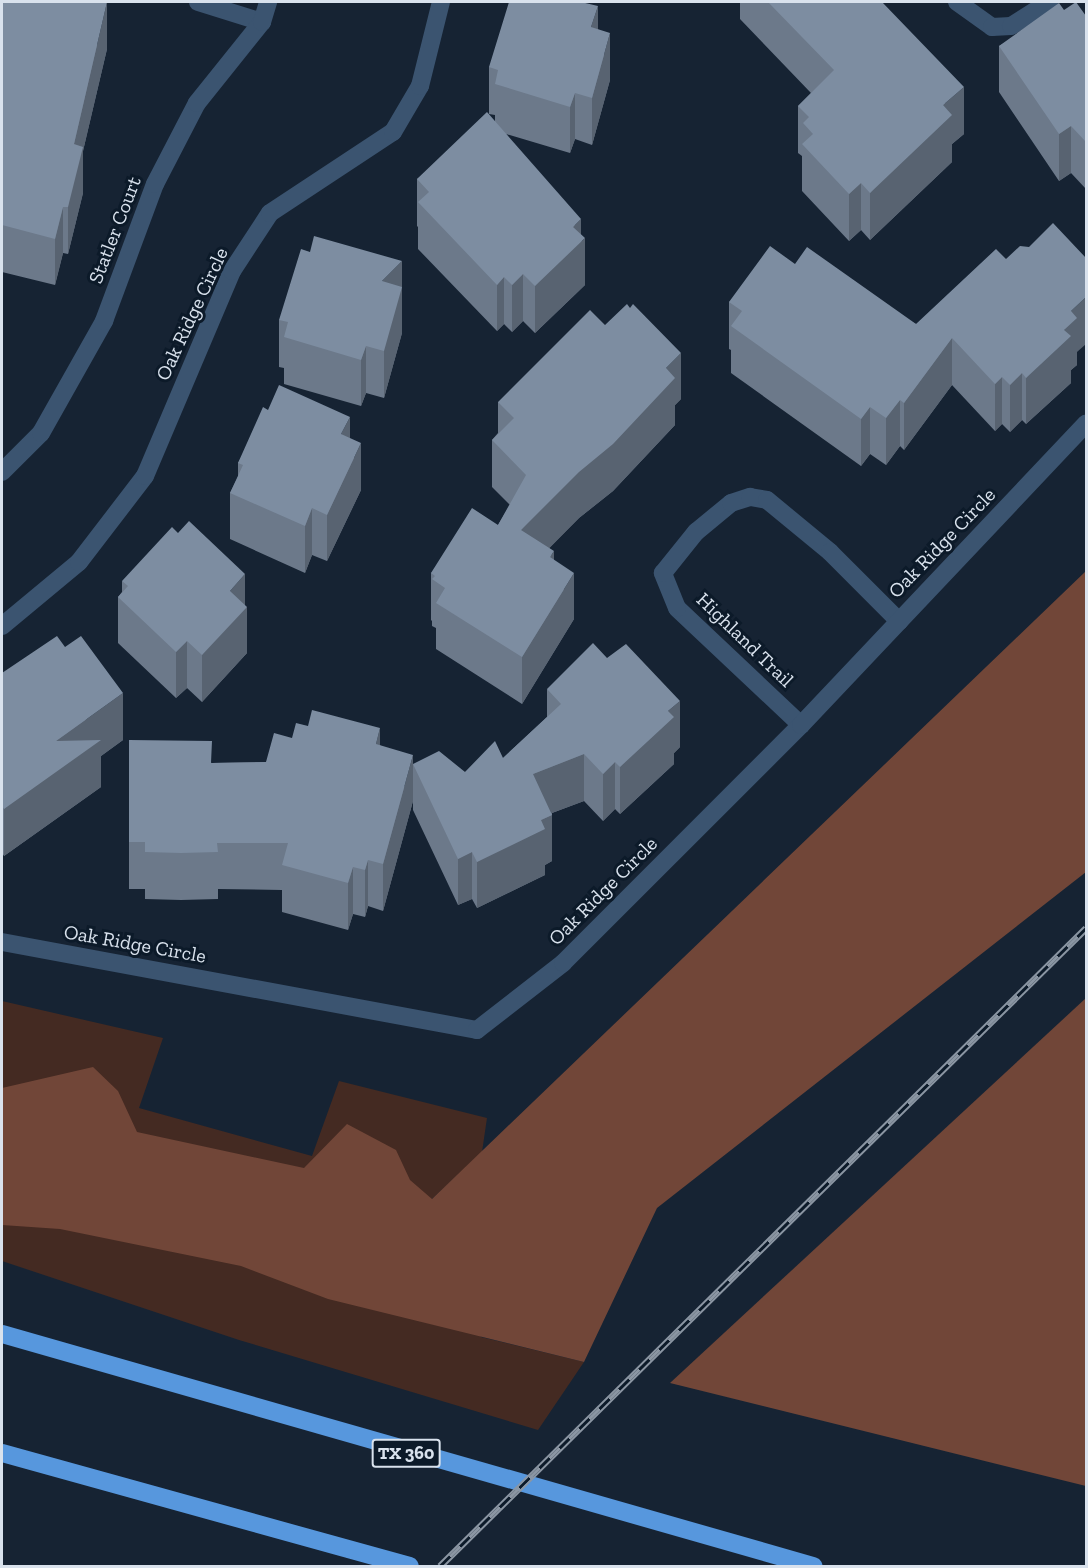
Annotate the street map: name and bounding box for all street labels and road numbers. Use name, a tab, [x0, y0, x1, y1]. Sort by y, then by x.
street label: Statler Court	[84, 173, 146, 287]
street label: Oak Ridge Circle	[151, 244, 233, 384]
street label: Oak Ridge Circle	[883, 483, 1001, 603]
street label: Highland Trail	[691, 588, 799, 692]
street label: Oak Ridge Circle	[544, 832, 662, 950]
street label: Oak Ridge Circle	[62, 920, 208, 968]
road number: TX 360	[372, 1438, 440, 1468]

